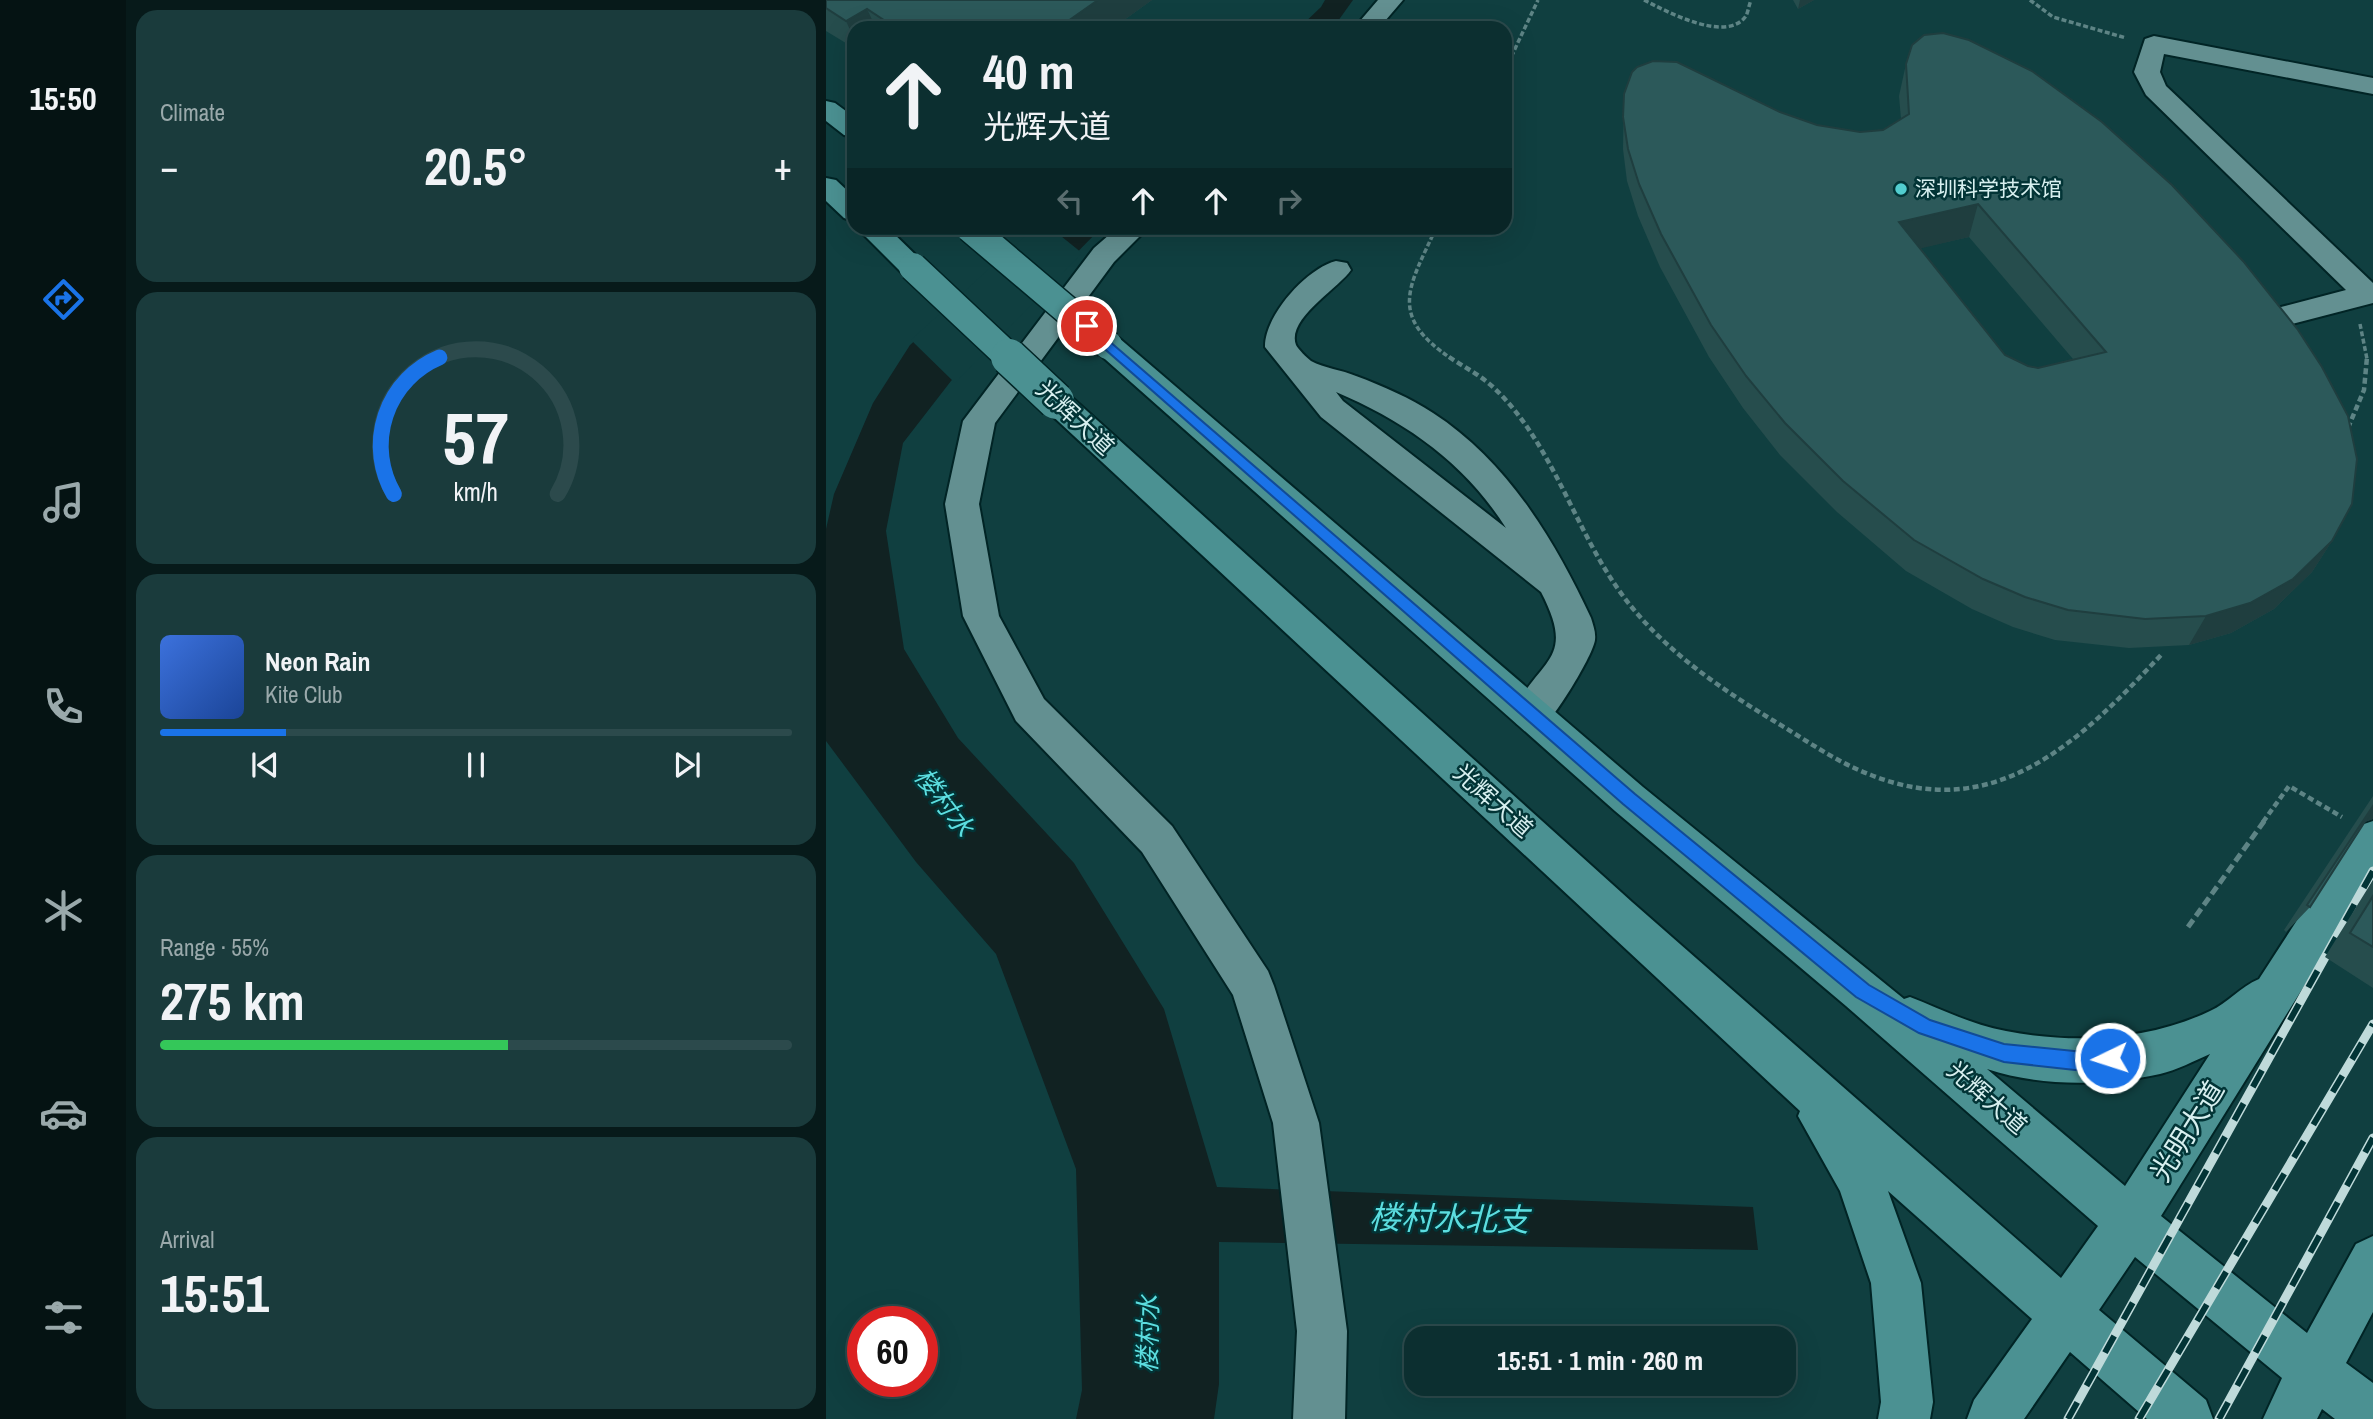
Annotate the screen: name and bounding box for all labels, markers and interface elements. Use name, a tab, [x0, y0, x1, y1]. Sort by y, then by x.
text: 40 m	[983, 38, 1075, 104]
icon: ahead	[868, 49, 959, 140]
text: 15:50	[29, 77, 97, 120]
text: Climate	[160, 97, 225, 128]
text: 光辉大道	[983, 105, 1111, 148]
text: 20.5°	[424, 131, 528, 201]
text: −	[160, 141, 178, 192]
text: +	[774, 141, 792, 192]
place label: 深圳科学技术馆	[1915, 174, 2062, 203]
marker: 深圳科学技术馆	[1893, 181, 1909, 197]
icon: left	[1051, 182, 1089, 220]
icon: ahead	[1124, 182, 1162, 220]
icon: ahead	[1197, 182, 1235, 220]
icon: right	[1270, 182, 1308, 220]
icon: directions	[39, 275, 88, 324]
pin	[1057, 296, 1117, 356]
icon: arrive	[1068, 307, 1106, 345]
street label: 光辉大道	[1030, 373, 1122, 462]
text: 57	[443, 389, 509, 487]
text: km/h	[454, 474, 498, 508]
icon: music	[39, 478, 88, 527]
text: Neon Rain	[265, 644, 370, 679]
text: Kite Club	[265, 679, 343, 710]
icon: phone	[39, 682, 88, 731]
icon: previous	[246, 746, 284, 784]
icon: pause	[457, 746, 495, 784]
icon: next	[668, 746, 706, 784]
street label: 光辉大道	[1447, 756, 1540, 844]
water label: 楼村水	[907, 760, 982, 844]
icon: climate	[39, 886, 88, 935]
text: Range · 55%	[160, 932, 269, 963]
text: 275 km	[160, 966, 305, 1036]
position arrow	[2073, 1021, 2147, 1095]
street label: 光辉大道	[1941, 1054, 2034, 1141]
street label: 光明大道	[2141, 1073, 2233, 1189]
icon: car	[39, 1089, 88, 1138]
water label: 楼村水北支	[1369, 1196, 1532, 1241]
text: Arrival	[160, 1224, 215, 1255]
text: 15:51	[160, 1258, 269, 1328]
icon: filters	[39, 1293, 88, 1342]
water label: 楼村水	[1129, 1294, 1166, 1373]
speed limit sign: 60	[847, 1306, 938, 1397]
text: 15:51 · 1 min · 260 m	[1497, 1343, 1703, 1378]

